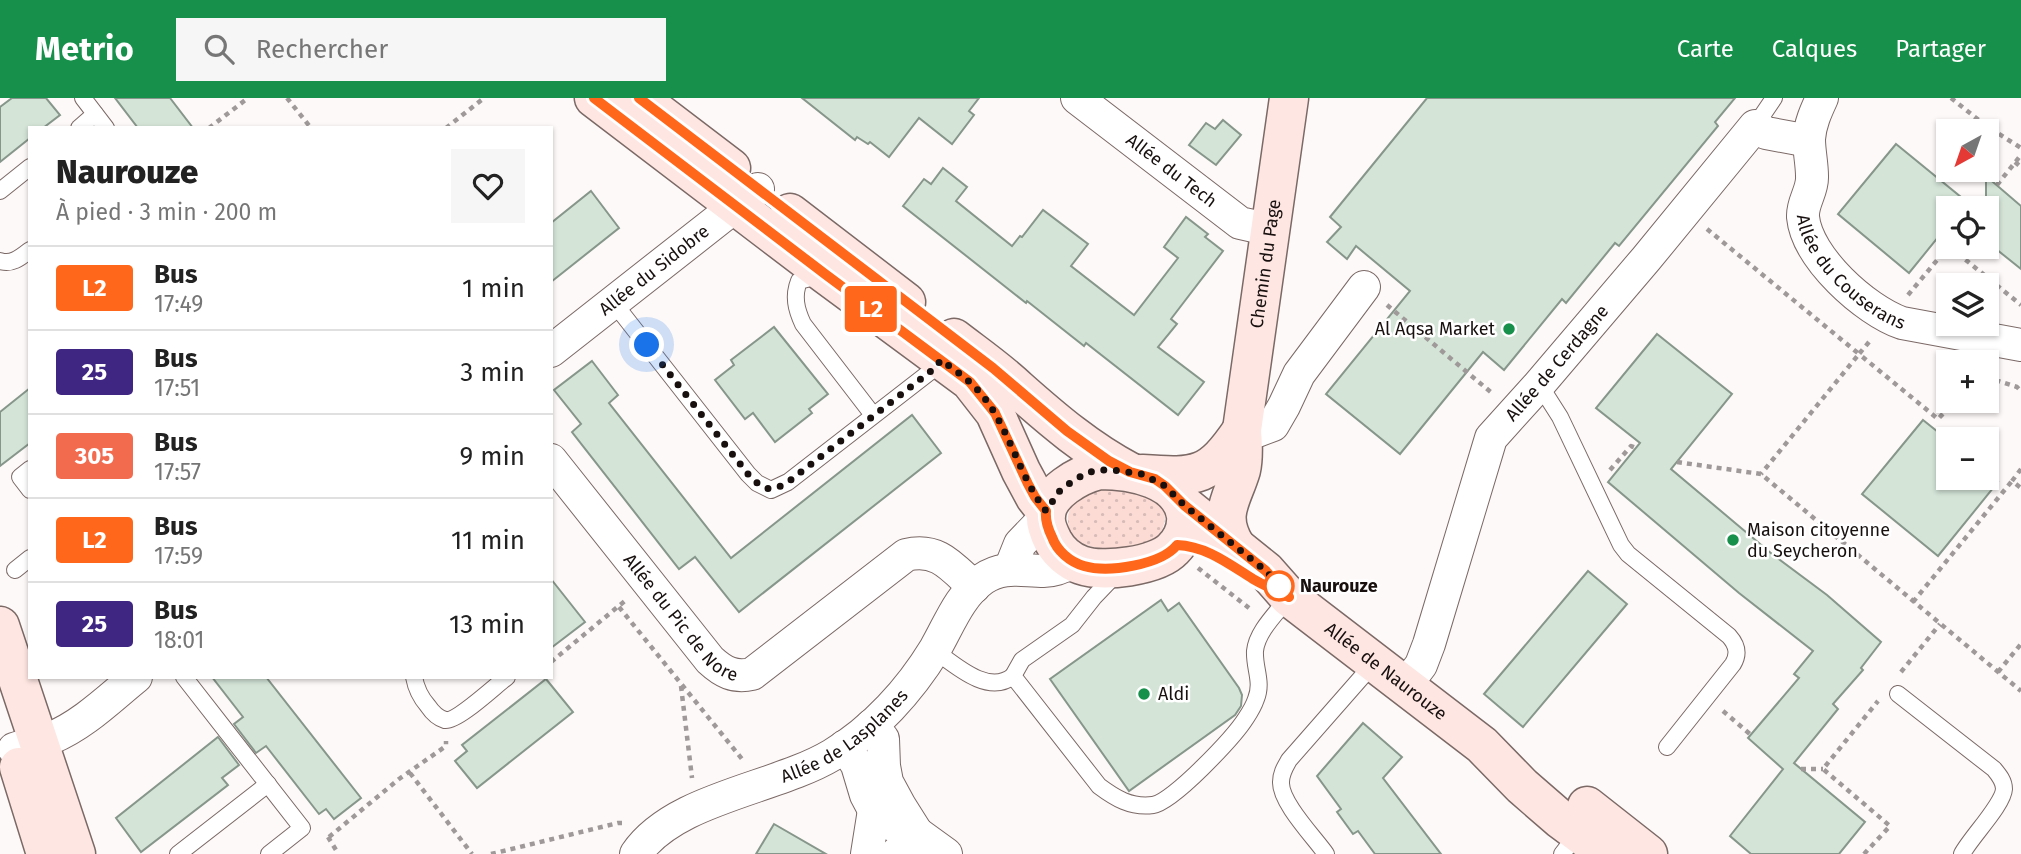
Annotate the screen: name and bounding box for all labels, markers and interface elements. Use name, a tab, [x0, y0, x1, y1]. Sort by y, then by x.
search box	[176, 18, 666, 81]
text: Metrio	[35, 29, 134, 69]
icon: search	[200, 30, 238, 68]
text: Rechercher	[256, 34, 388, 65]
text: Carte	[1677, 35, 1734, 63]
text: Calques	[1772, 35, 1857, 63]
text: Partager	[1895, 35, 1986, 63]
north arrow	[1936, 119, 1998, 182]
map controls	[1936, 119, 1999, 490]
street label: Allée du Tech	[1122, 129, 1221, 212]
button: heart	[451, 149, 525, 223]
text: Naurouze	[56, 152, 198, 192]
button: locate	[1936, 196, 1999, 259]
text: À pied · 3 min · 200 m	[56, 198, 277, 226]
street label: Chemin du Page	[1246, 198, 1286, 330]
street label: Allée du Couserans	[1792, 213, 1908, 334]
street label: Allée du Sidobre	[594, 220, 714, 320]
text: Bus	[154, 259, 197, 290]
text: 1 min	[462, 273, 525, 304]
button: layers	[1936, 273, 1999, 336]
text: L2	[82, 274, 107, 302]
line badge: L2	[840, 286, 903, 332]
text: 17:49	[154, 290, 203, 318]
text: L2	[859, 295, 883, 323]
street label: Allée de Cerdagne	[1501, 300, 1613, 426]
place label: Al Aqsa Market	[1375, 318, 1495, 340]
marker: Al Aqsa Market	[1501, 321, 1517, 337]
your location	[629, 327, 664, 362]
text: Bus	[154, 343, 197, 374]
button: +	[1936, 350, 1999, 413]
text: 3 min	[460, 357, 525, 388]
text: 25	[82, 358, 107, 386]
text: 17:51	[154, 374, 200, 402]
text: Bus	[154, 427, 197, 458]
button: −	[1936, 427, 1999, 490]
text: 9 min	[460, 441, 525, 472]
text: 305	[75, 442, 114, 470]
text: 17:57	[154, 458, 201, 486]
text: Bus	[154, 511, 197, 542]
place label: Maison citoyenne du Seycheron	[1747, 519, 1890, 562]
text: 11 min	[451, 525, 525, 556]
text: L2	[82, 526, 107, 554]
marker: Maison citoyenne du Seycheron	[1725, 532, 1741, 548]
text: 17:59	[154, 542, 203, 570]
street label: Allée du Pic de Nore	[619, 549, 740, 686]
marker: Naurouze	[1264, 571, 1294, 601]
place label: Naurouze	[1300, 575, 1378, 597]
text: Bus	[154, 595, 197, 626]
text: 13 min	[449, 609, 525, 640]
text: 25	[82, 610, 107, 638]
street label: Allée de Naurouze	[1320, 617, 1451, 725]
text: 18:01	[154, 626, 204, 654]
place label: Aldi	[1158, 683, 1189, 705]
street label: Allée de Lasplanes	[778, 685, 913, 788]
marker: Aldi	[1136, 686, 1152, 702]

